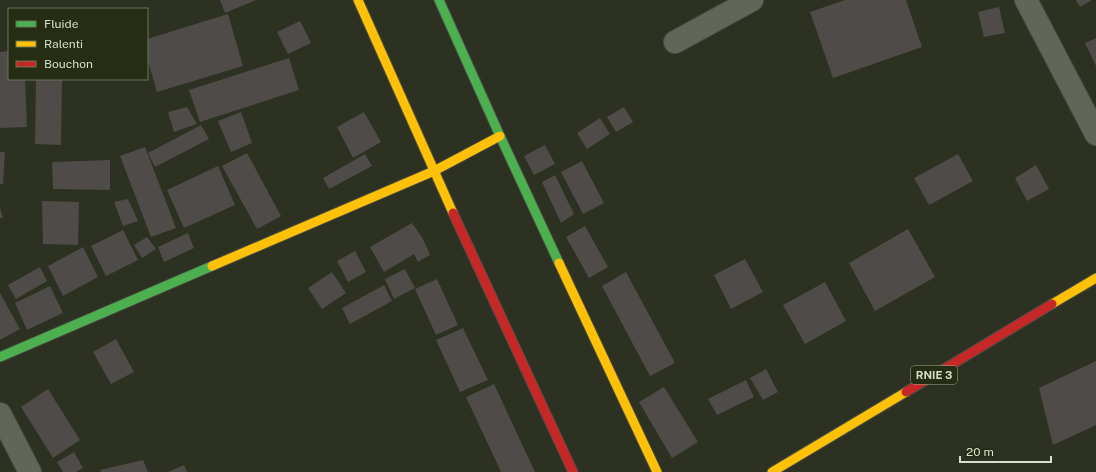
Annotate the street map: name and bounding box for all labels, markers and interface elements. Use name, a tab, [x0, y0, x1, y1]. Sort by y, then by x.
legend	[8, 8, 148, 80]
text: Fluide	[44, 17, 79, 31]
text: Ralenti	[44, 37, 83, 51]
text: Bouchon	[44, 57, 93, 71]
road number: RNIE 3	[911, 366, 957, 384]
scale bar	[960, 438, 1051, 464]
text: 20 m	[966, 445, 994, 459]

